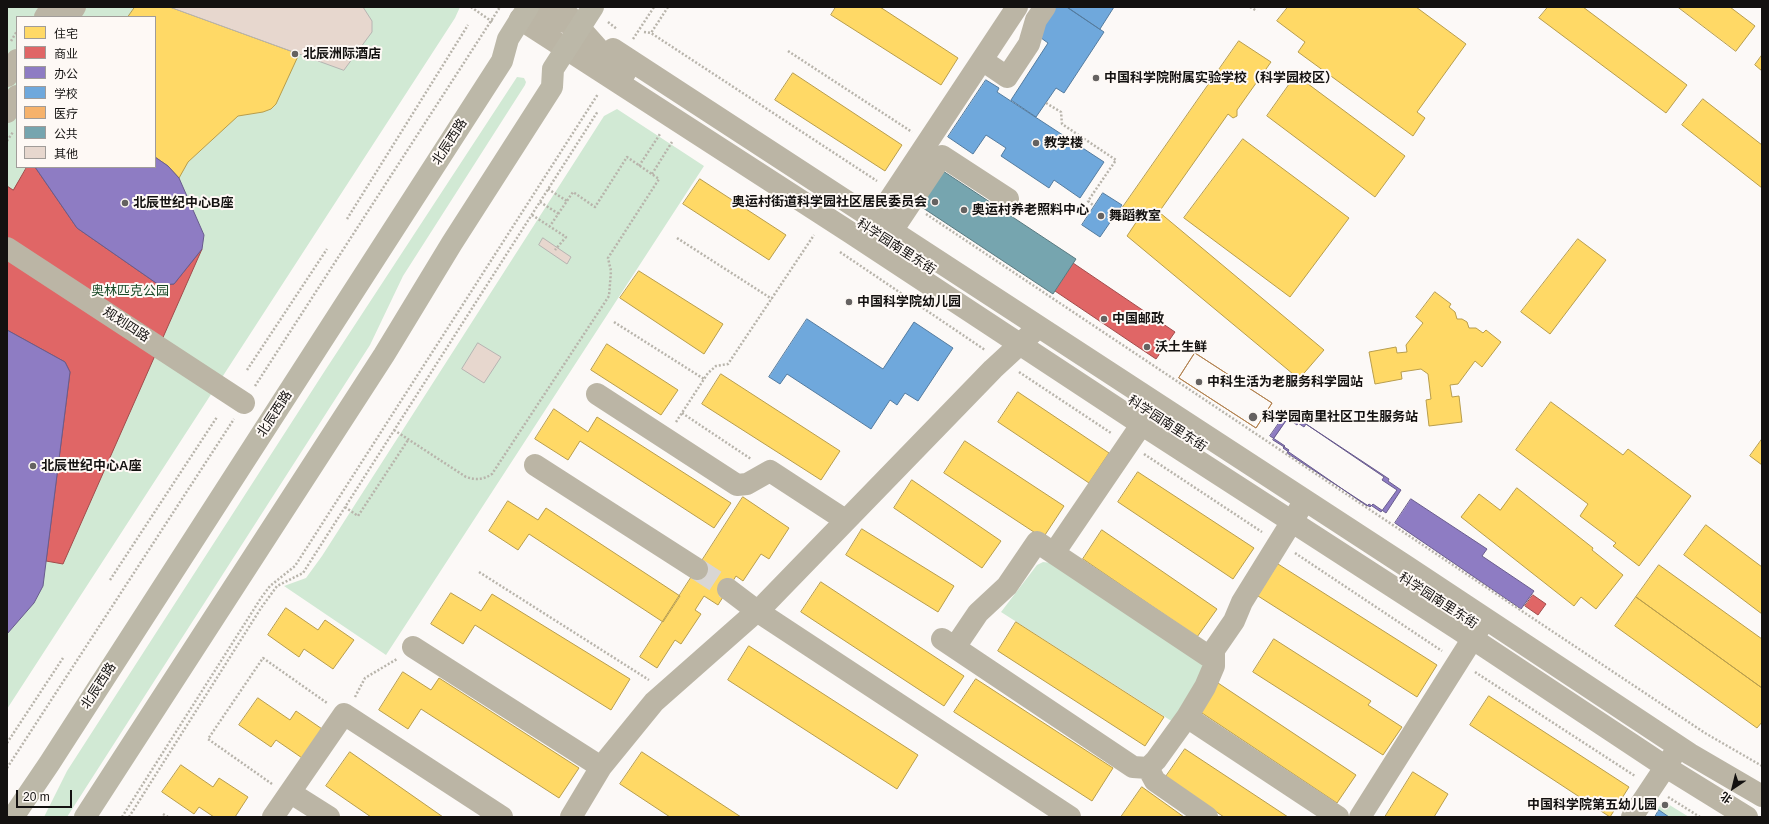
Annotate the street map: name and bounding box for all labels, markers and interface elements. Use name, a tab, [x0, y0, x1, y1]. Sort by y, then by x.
legend	[16, 16, 156, 168]
text: 住宅	[54, 27, 78, 41]
place label: 北辰洲际酒店	[303, 46, 381, 62]
text: 商业	[54, 47, 78, 61]
marker: 北辰洲际酒店	[290, 49, 300, 59]
text: 办公	[54, 67, 78, 81]
place label: 中国科学院附属实验学校（科学园校区）	[1104, 70, 1338, 86]
marker: 中国科学院附属实验学校（科学园校区）	[1091, 73, 1101, 83]
text: 学校	[54, 87, 78, 101]
text: 医疗	[54, 107, 78, 121]
street label: 北辰西路	[429, 116, 471, 168]
text: 公共	[54, 127, 78, 141]
place label: 教学楼	[1044, 135, 1083, 151]
marker: 教学楼	[1031, 138, 1041, 148]
text: 其他	[54, 147, 78, 161]
place label: 奥运村街道科学园社区居民委员会	[732, 194, 927, 210]
place label: 北辰世纪中心B座	[133, 195, 233, 211]
marker: 奥运村街道科学园社区居民委员会	[930, 197, 940, 207]
marker: 北辰世纪中心B座	[120, 198, 130, 208]
place label: 奥运村养老照料中心	[972, 202, 1089, 218]
marker: 奥运村养老照料中心	[959, 205, 969, 215]
place label: 舞蹈教室	[1109, 208, 1161, 224]
marker: 舞蹈教室	[1096, 211, 1106, 221]
street label: 科学园南里东街	[854, 216, 938, 278]
park label: 奥林匹克公园	[91, 283, 169, 299]
place label: 中国科学院幼儿园	[857, 294, 961, 310]
marker: 中国科学院幼儿园	[844, 297, 854, 307]
street label: 规划四路	[100, 304, 152, 346]
place label: 中国邮政	[1112, 311, 1164, 327]
marker: 中国邮政	[1099, 314, 1109, 324]
place label: 沃土生鲜	[1155, 339, 1207, 355]
marker: 沃土生鲜	[1142, 342, 1152, 352]
place label: 中科生活为老服务科学园站	[1207, 374, 1363, 390]
marker: 中科生活为老服务科学园站	[1194, 377, 1204, 387]
street label: 北辰西路	[254, 388, 296, 440]
street label: 科学园南里东街	[1125, 393, 1209, 455]
place label: 科学园南里社区卫生服务站	[1262, 409, 1418, 425]
marker: 科学园南里社区卫生服务站	[1247, 411, 1259, 423]
place label: 北辰世纪中心A座	[41, 458, 141, 474]
marker: 北辰世纪中心A座	[28, 461, 38, 471]
street label: 科学园南里东街	[1396, 570, 1480, 632]
street label: 北辰西路	[78, 660, 120, 712]
north arrow	[1713, 768, 1753, 808]
scale bar	[18, 782, 74, 808]
text: 20 m	[23, 790, 50, 804]
text: 北	[1718, 790, 1734, 806]
place label: 中国科学院第五幼儿园	[1527, 797, 1657, 813]
marker: 中国科学院第五幼儿园	[1660, 800, 1670, 810]

